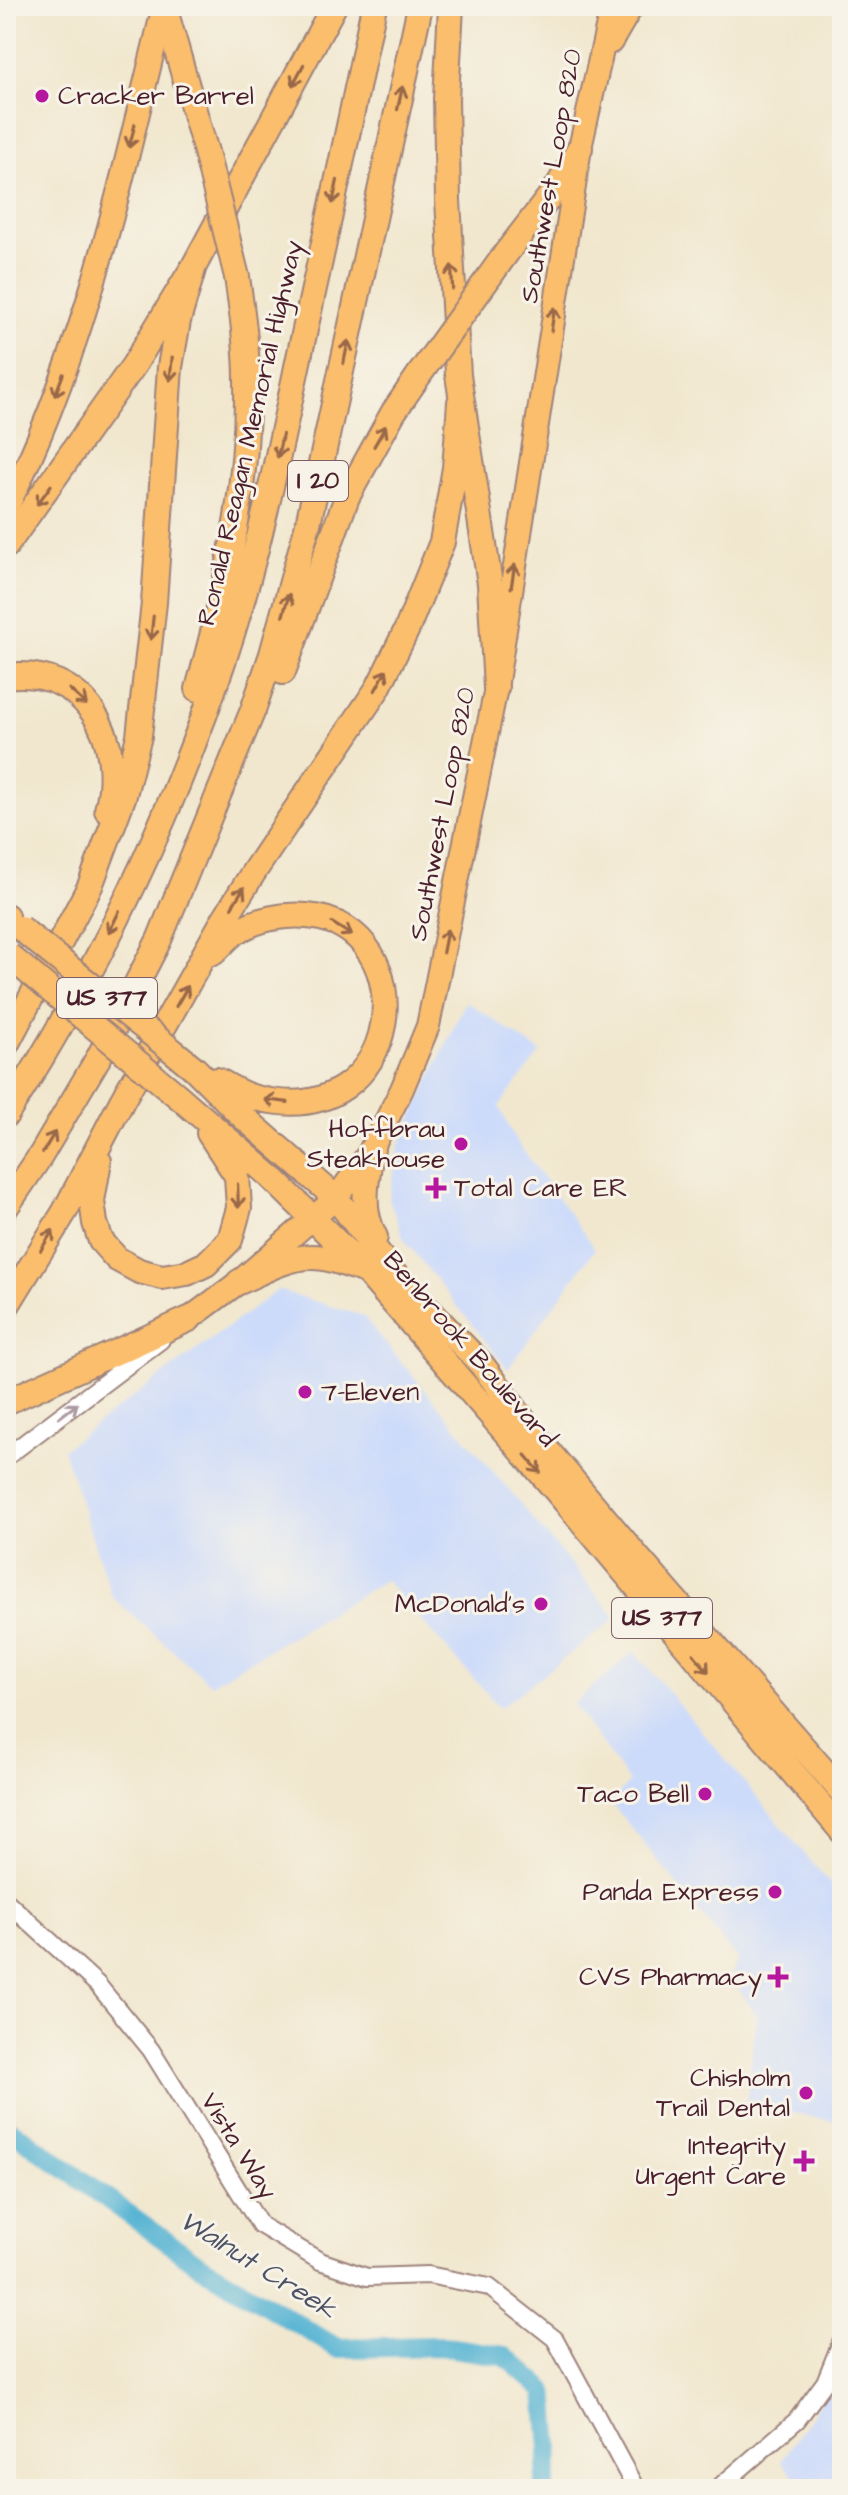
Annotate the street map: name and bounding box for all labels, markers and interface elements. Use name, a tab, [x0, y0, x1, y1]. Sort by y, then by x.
street label: Southwest Loop 820	[511, 46, 591, 306]
one-way arrow	[289, 63, 305, 86]
place label: Cracker Barrel	[58, 78, 254, 114]
one-way arrow	[393, 86, 408, 111]
marker: Cracker Barrel	[33, 87, 51, 105]
one-way arrow	[124, 123, 139, 149]
one-way arrow	[327, 179, 342, 204]
street label: Ronald Reagan Memorial Highway	[188, 237, 314, 629]
one-way arrow	[444, 264, 459, 291]
one-way arrow	[547, 307, 562, 332]
one-way arrow	[339, 340, 354, 366]
one-way arrow	[163, 355, 178, 382]
one-way arrow	[51, 372, 65, 397]
one-way arrow	[372, 425, 388, 448]
one-way arrow	[272, 433, 287, 458]
road number: I 20	[288, 461, 348, 501]
one-way arrow	[35, 483, 52, 505]
one-way arrow	[507, 564, 522, 589]
one-way arrow	[280, 593, 295, 619]
one-way arrow	[144, 615, 159, 641]
one-way arrow	[373, 669, 389, 692]
street label: Southwest Loop 820	[400, 684, 484, 944]
one-way arrow	[67, 687, 87, 705]
one-way arrow	[231, 886, 247, 909]
one-way arrow	[106, 910, 121, 934]
one-way arrow	[331, 920, 353, 937]
one-way arrow	[438, 929, 453, 955]
road number: US 377	[57, 978, 157, 1018]
one-way arrow	[174, 985, 190, 1008]
one-way arrow	[263, 1093, 290, 1108]
place label: Hoffbrau Steakhouse	[307, 1111, 445, 1177]
one-way arrow	[41, 1131, 57, 1154]
marker: Hoffbrau Steakhouse	[452, 1135, 470, 1153]
place label: Total Care ER	[454, 1170, 627, 1206]
marker: Total Care ER	[425, 1177, 447, 1199]
one-way arrow	[230, 1182, 245, 1209]
one-way arrow	[39, 1229, 55, 1252]
street label: Benbrook Boulevard	[375, 1243, 565, 1455]
place label: 7-Eleven	[321, 1374, 419, 1410]
marker: 7-Eleven	[296, 1383, 314, 1401]
one-way arrow	[57, 1402, 79, 1419]
one-way arrow	[524, 1454, 542, 1474]
place label: McDonald's	[395, 1586, 525, 1622]
marker: McDonald's	[532, 1595, 550, 1613]
road number: US 377	[612, 1598, 712, 1638]
one-way arrow	[692, 1652, 710, 1673]
place label: Taco Bell	[577, 1776, 689, 1812]
marker: Taco Bell	[696, 1785, 714, 1803]
place label: Panda Express	[583, 1874, 759, 1910]
marker: Panda Express	[766, 1883, 784, 1901]
place label: CVS Pharmacy	[579, 1959, 762, 1997]
marker: CVS Pharmacy	[769, 1968, 787, 1986]
place label: Chisholm Trail Dental	[656, 2060, 791, 2126]
marker: Chisholm Trail Dental	[797, 2084, 815, 2102]
street label: Vista Way	[190, 2086, 286, 2207]
place label: Integrity Urgent Care	[636, 2128, 786, 2196]
marker: Integrity Urgent Care	[793, 2150, 815, 2172]
water label: Walnut Creek	[172, 2201, 345, 2329]

